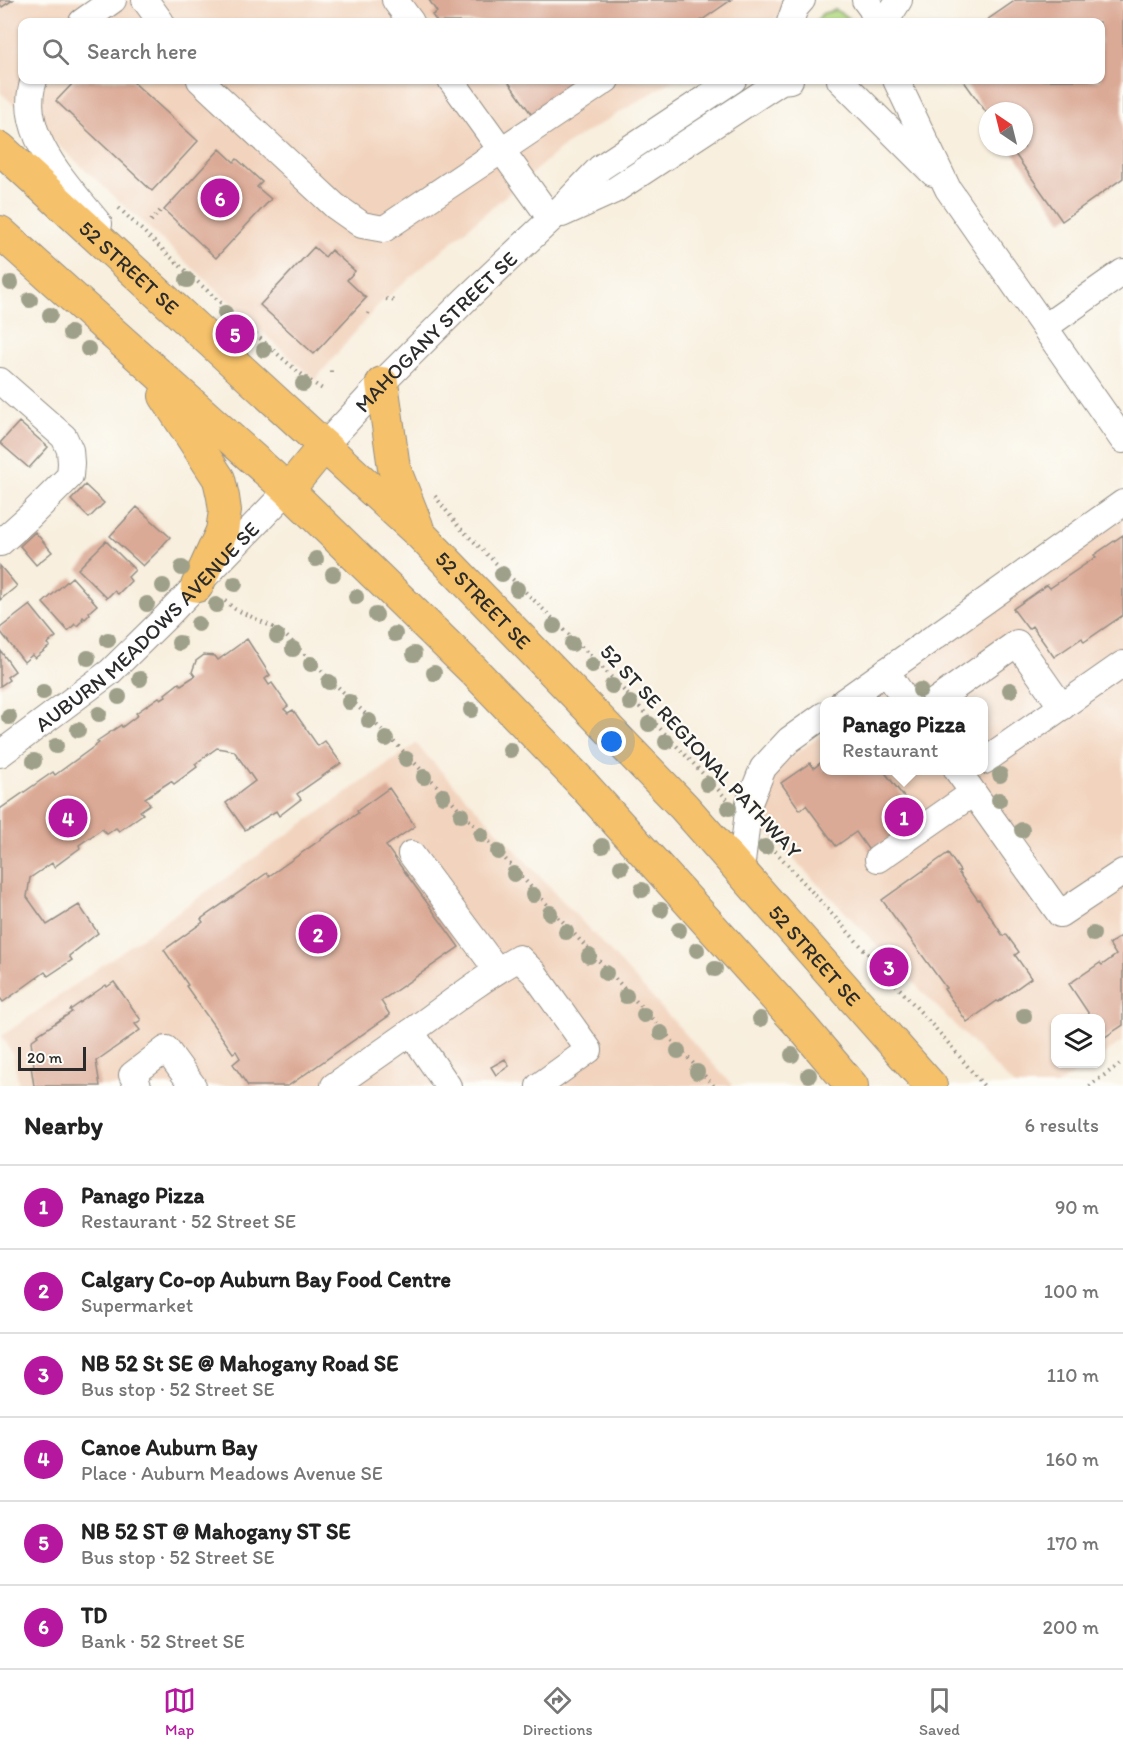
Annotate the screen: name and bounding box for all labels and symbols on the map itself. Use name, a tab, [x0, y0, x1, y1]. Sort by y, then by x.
north arrow	[979, 102, 1033, 156]
pin: 6	[200, 176, 240, 220]
street label: 52 STREET SE	[74, 215, 185, 319]
street label: MAHOGANY STREET SE	[349, 245, 522, 417]
pin: 5	[216, 312, 254, 356]
street label: AUBURN MEADOWS AVENUE SE	[30, 516, 264, 736]
street label: 52 STREET SE	[431, 546, 537, 654]
street label: 52 ST SE REGIONAL PATHWAY	[595, 639, 807, 863]
your location	[597, 727, 626, 756]
pin: 1	[884, 794, 924, 840]
pin: 4	[48, 796, 88, 840]
street label: 52 STREET SE	[764, 899, 866, 1011]
pin: 2	[298, 912, 338, 956]
pin: 3	[870, 944, 908, 990]
scale bar	[18, 1044, 86, 1072]

